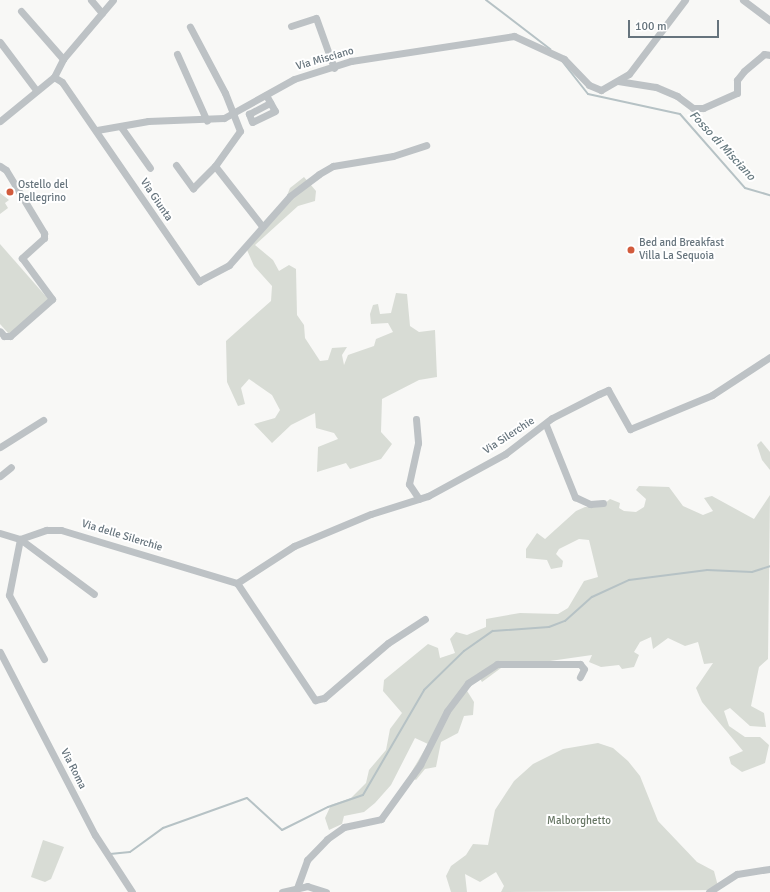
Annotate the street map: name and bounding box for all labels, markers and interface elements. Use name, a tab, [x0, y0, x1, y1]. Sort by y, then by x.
scale bar	[630, 12, 721, 38]
text: 100 m	[635, 19, 667, 34]
street label: Via Misciano	[295, 44, 355, 74]
water label: Fosso di Misciano	[686, 108, 758, 184]
street label: Via Giunta	[137, 176, 175, 224]
place label: Ostello del Pellegrino	[18, 179, 68, 205]
marker: Ostello del Pellegrino	[5, 187, 15, 197]
place label: Bed and Breakfast Villa La Sequoia	[639, 237, 724, 263]
marker: Bed and Breakfast Villa La Sequoia	[626, 245, 636, 255]
street label: Via Silerchie	[481, 415, 537, 457]
street label: Via delle Silerchie	[80, 517, 164, 555]
street label: Via Roma	[57, 746, 89, 792]
park label: Malborghetto	[547, 814, 611, 828]

